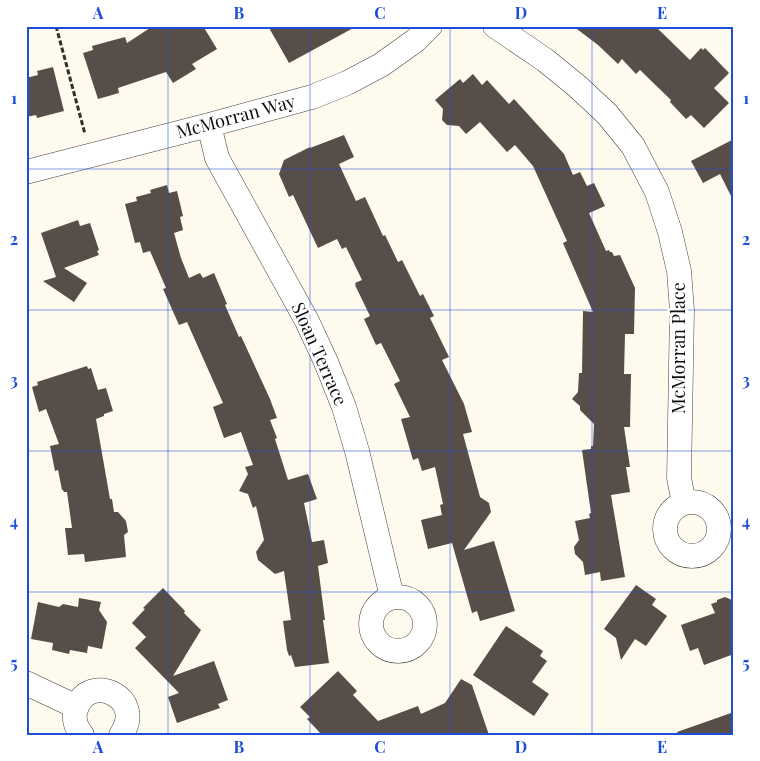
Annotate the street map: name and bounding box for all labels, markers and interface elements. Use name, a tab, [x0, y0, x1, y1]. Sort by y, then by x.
text: A	[92, 2, 104, 23]
text: B	[234, 2, 245, 23]
text: C	[374, 2, 386, 23]
text: D	[515, 2, 527, 23]
text: E	[657, 2, 667, 23]
text: 1	[11, 87, 17, 108]
text: 1	[743, 87, 749, 108]
street label: McMorran Way	[174, 89, 298, 143]
text: 2	[10, 228, 18, 249]
text: 2	[742, 228, 750, 249]
street label: McMorran Place	[666, 282, 690, 414]
street label: Sloan Terrace	[286, 298, 353, 409]
text: 3	[10, 369, 18, 390]
text: 3	[742, 369, 750, 390]
text: 4	[10, 510, 18, 531]
text: 4	[742, 510, 750, 531]
text: 5	[10, 652, 18, 673]
text: 5	[742, 652, 750, 673]
text: A	[92, 736, 104, 757]
text: B	[234, 736, 245, 757]
text: C	[374, 736, 386, 757]
text: D	[515, 736, 527, 757]
text: E	[657, 736, 667, 757]

